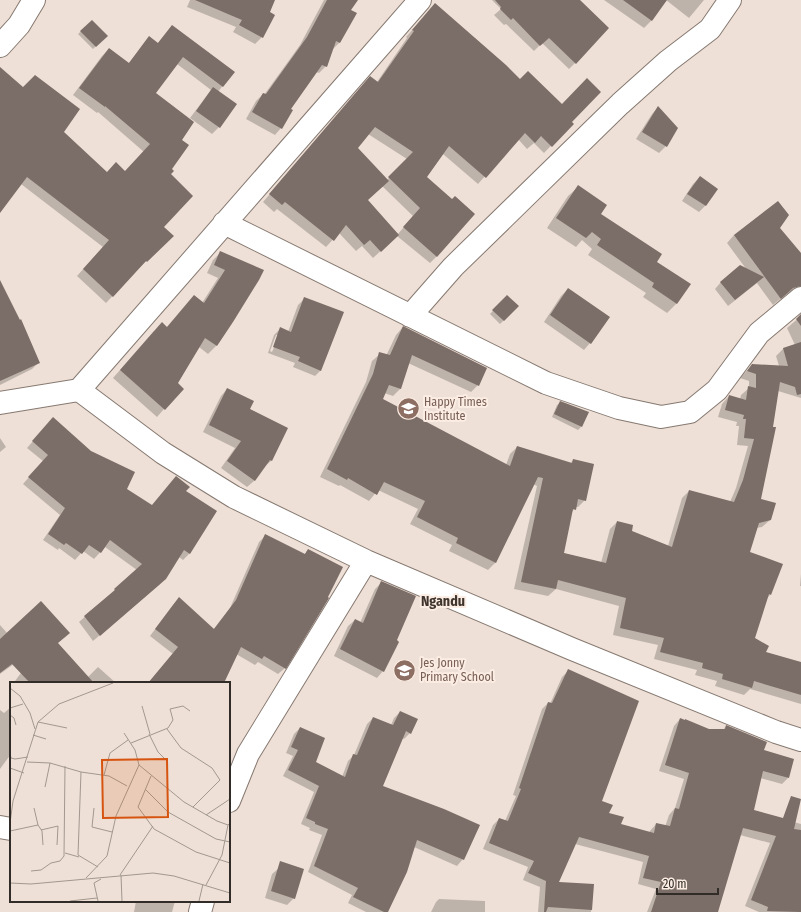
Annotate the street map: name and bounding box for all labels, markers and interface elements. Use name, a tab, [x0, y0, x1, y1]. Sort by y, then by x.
place label: Happy Times Institute	[424, 395, 487, 423]
school or university icon: Happy Times Institute	[396, 396, 422, 422]
district label: Ngandu	[421, 593, 465, 610]
place label: Jes Jonny Primary School	[420, 656, 494, 684]
school or university icon: Jes Jonny Primary School	[391, 657, 417, 683]
inset map	[10, 682, 230, 902]
scale bar	[657, 870, 718, 896]
text: 20 m	[663, 877, 687, 891]

